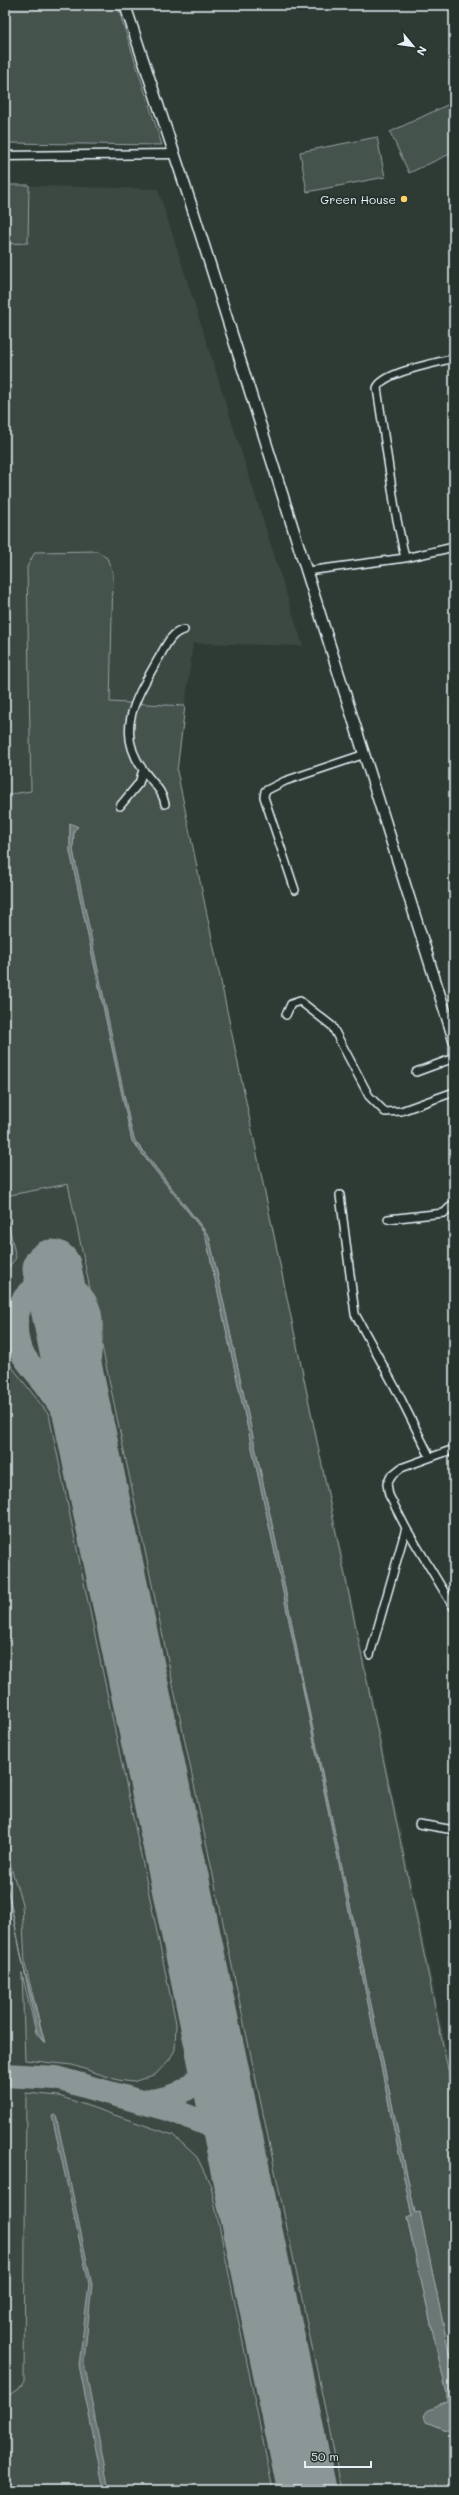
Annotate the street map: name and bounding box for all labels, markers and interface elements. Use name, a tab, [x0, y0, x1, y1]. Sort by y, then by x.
north arrow	[393, 26, 433, 66]
text: N	[414, 44, 431, 58]
place label: Green House	[320, 191, 396, 207]
marker: Green House	[399, 194, 409, 204]
scale bar	[305, 2443, 371, 2469]
text: 50 m	[311, 2448, 339, 2464]

